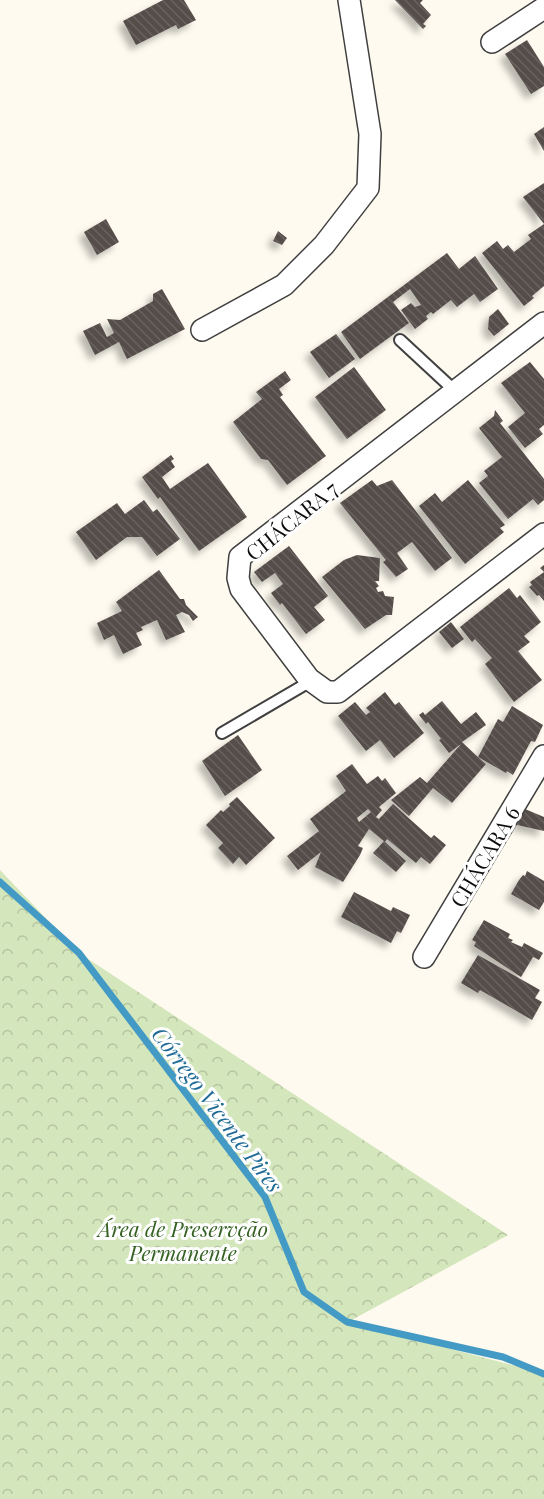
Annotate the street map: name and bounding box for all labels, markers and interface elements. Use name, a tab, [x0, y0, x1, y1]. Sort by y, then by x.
street label: CHÁCARA 7	[239, 474, 343, 566]
street label: CHÁCARA 6	[443, 800, 525, 912]
water label: Córrego Vicente Pires	[146, 1020, 291, 1199]
park label: Área de Preservção Permanente	[96, 1214, 268, 1266]

